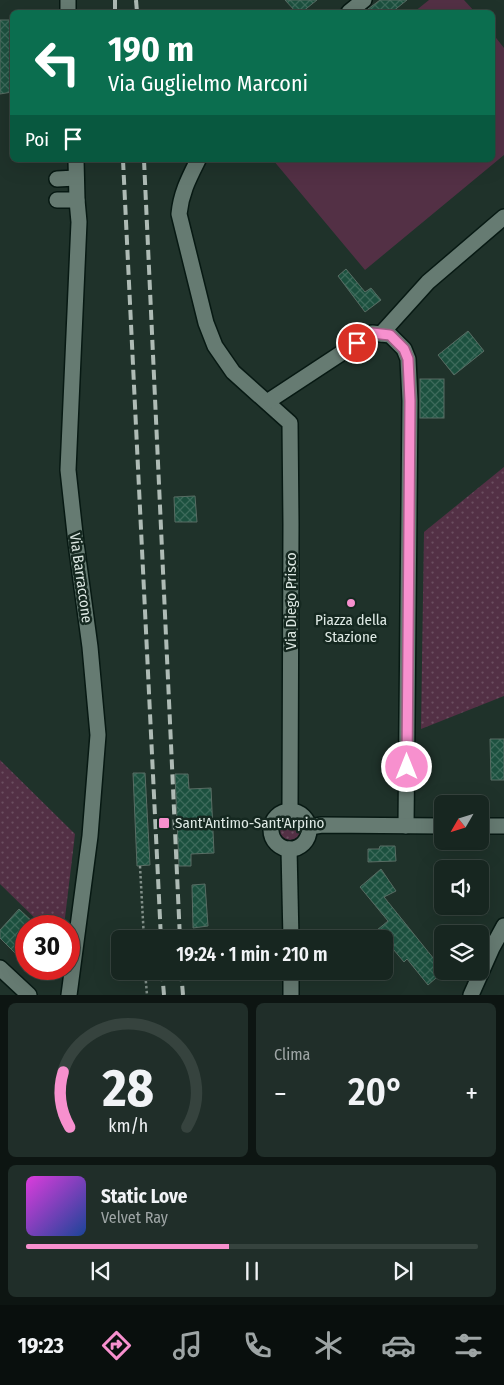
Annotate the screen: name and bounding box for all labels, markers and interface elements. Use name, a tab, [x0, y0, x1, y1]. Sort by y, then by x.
text: 190 m	[108, 28, 194, 70]
icon: left	[25, 30, 90, 95]
text: Via Guglielmo Marconi	[108, 70, 308, 97]
icon: arrive	[59, 125, 87, 153]
text: Poi	[25, 128, 49, 151]
pin	[336, 322, 378, 364]
icon: arrive	[343, 329, 371, 357]
street label: Via Barraccone	[66, 532, 96, 624]
street label: Via Diego Prisco	[282, 552, 300, 650]
marker: Piazza della Stazione	[345, 597, 357, 609]
place label: Piazza della Stazione	[315, 611, 387, 646]
position arrow	[380, 740, 432, 792]
north arrow	[434, 795, 489, 850]
map controls	[434, 795, 489, 980]
place label: Sant'Antimo-Sant'Arpino	[175, 814, 325, 832]
marker: Sant'Antimo-Sant'Arpino	[157, 816, 171, 830]
button: sound	[434, 860, 489, 915]
speed limit sign: 30	[15, 915, 80, 980]
button: layers	[434, 925, 489, 980]
text: 19:24 · 1 min · 210 m	[176, 943, 328, 966]
text: Clima	[274, 1045, 310, 1064]
text: 28	[101, 1057, 154, 1120]
text: 20°	[348, 1069, 404, 1115]
text: −	[274, 1077, 287, 1110]
text: +	[465, 1077, 478, 1110]
text: km/h	[108, 1115, 148, 1137]
text: Static Love	[101, 1185, 188, 1208]
text: Velvet Ray	[101, 1208, 168, 1227]
icon: previous	[87, 1257, 115, 1285]
icon: pause	[238, 1257, 266, 1285]
icon: next	[389, 1257, 417, 1285]
icon: directions	[99, 1328, 134, 1363]
icon: music	[170, 1328, 205, 1363]
icon: phone	[240, 1328, 275, 1363]
icon: climate	[311, 1328, 346, 1363]
icon: car	[381, 1328, 416, 1363]
icon: filters	[451, 1328, 486, 1363]
text: 19:23	[18, 1332, 64, 1359]

